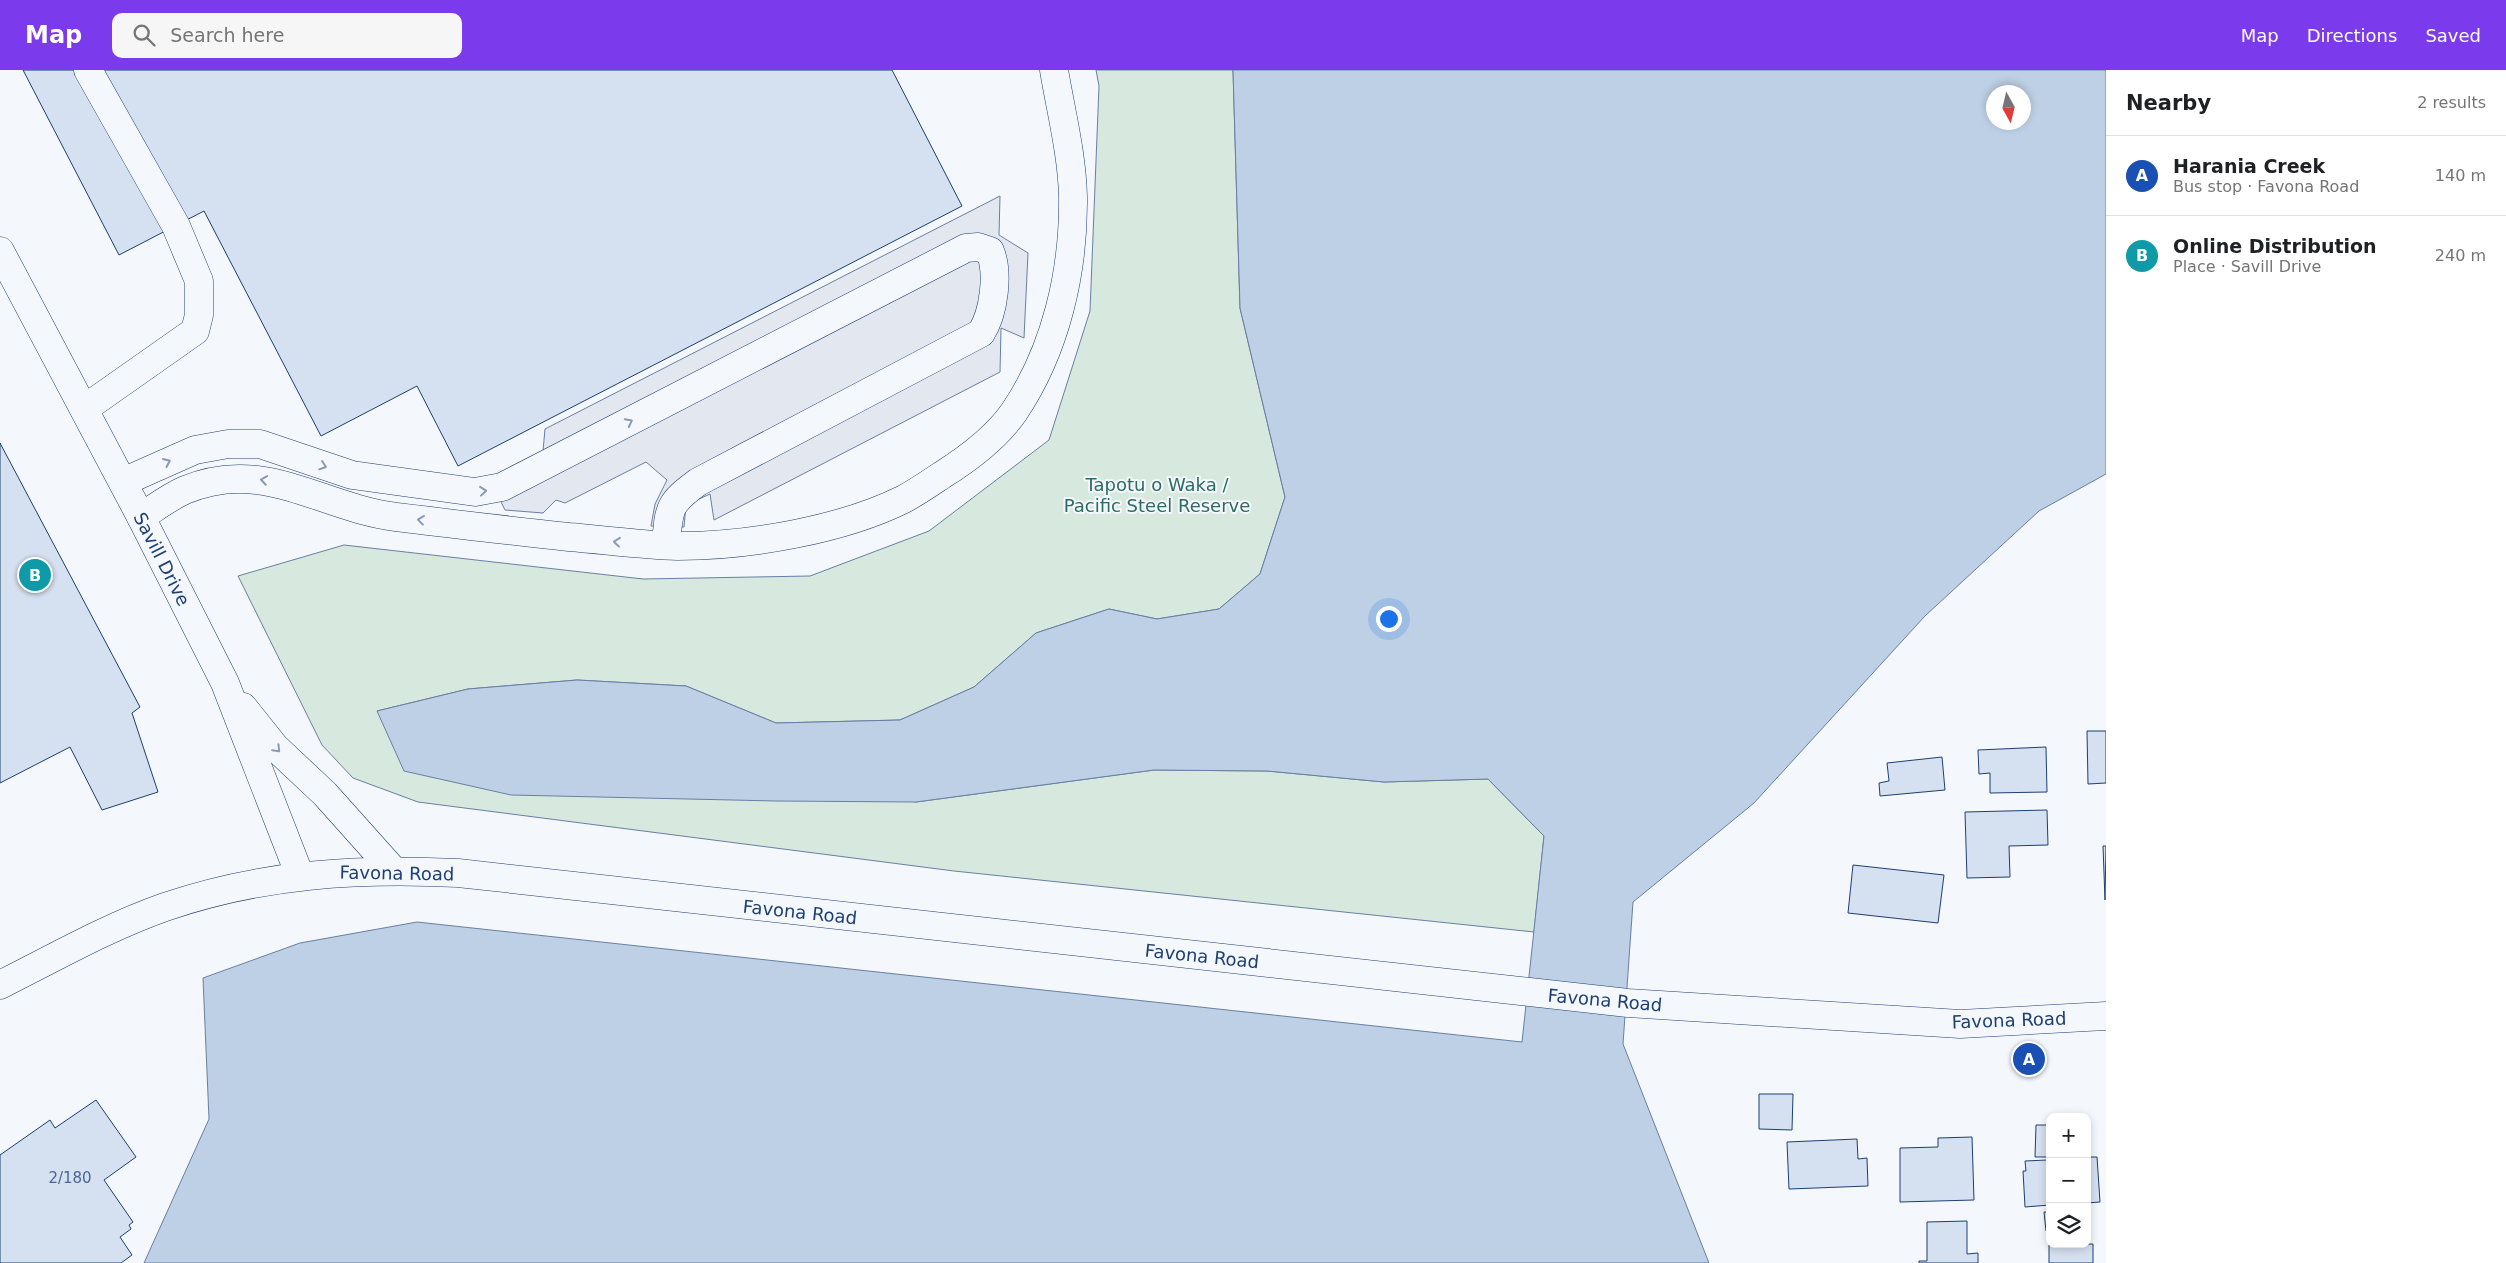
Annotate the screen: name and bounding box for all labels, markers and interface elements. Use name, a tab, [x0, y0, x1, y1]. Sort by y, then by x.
search box	[112, 13, 462, 58]
text: Map	[25, 21, 82, 49]
icon: search	[130, 21, 158, 49]
text: Search here	[170, 24, 284, 46]
text: Map	[2241, 25, 2279, 46]
text: Directions	[2307, 25, 2397, 46]
text: Saved	[2425, 25, 2481, 46]
north arrow	[1986, 85, 2031, 130]
text: Nearby	[2126, 91, 2211, 115]
text: 2 results	[2417, 93, 2486, 112]
text: Harania Creek	[2173, 155, 2325, 177]
text: A	[2136, 166, 2148, 185]
text: 140 m	[2435, 166, 2486, 185]
text: Bus stop · Favona Road	[2173, 177, 2359, 196]
text: Online Distribution	[2173, 235, 2377, 257]
text: B	[2136, 246, 2148, 265]
text: 240 m	[2435, 246, 2486, 265]
text: Place · Savill Drive	[2173, 257, 2321, 276]
one-way arrow	[624, 418, 633, 428]
one-way arrow	[162, 458, 171, 469]
one-way arrow	[318, 460, 327, 470]
park label: Tapotu o Waka / Pacific Steel Reserve	[1064, 474, 1250, 516]
one-way arrow	[260, 476, 268, 486]
one-way arrow	[479, 486, 487, 497]
street label: Savill Drive	[130, 509, 194, 609]
one-way arrow	[417, 515, 425, 526]
one-way arrow	[613, 537, 621, 548]
pin: B	[19, 556, 51, 594]
your location	[1376, 606, 1402, 632]
one-way arrow	[271, 743, 280, 752]
street label: Favona Road	[339, 862, 455, 884]
street label: Favona Road	[742, 896, 858, 928]
street label: Favona Road	[1144, 940, 1260, 972]
street label: Favona Road	[1547, 985, 1663, 1015]
street label: Favona Road	[1951, 1008, 2067, 1032]
pin: A	[2013, 1040, 2045, 1078]
map controls	[2046, 1113, 2091, 1248]
button: +	[2046, 1113, 2091, 1158]
button: −	[2046, 1158, 2091, 1203]
house number: 2/180	[48, 1169, 92, 1187]
button: layers	[2046, 1203, 2091, 1248]

